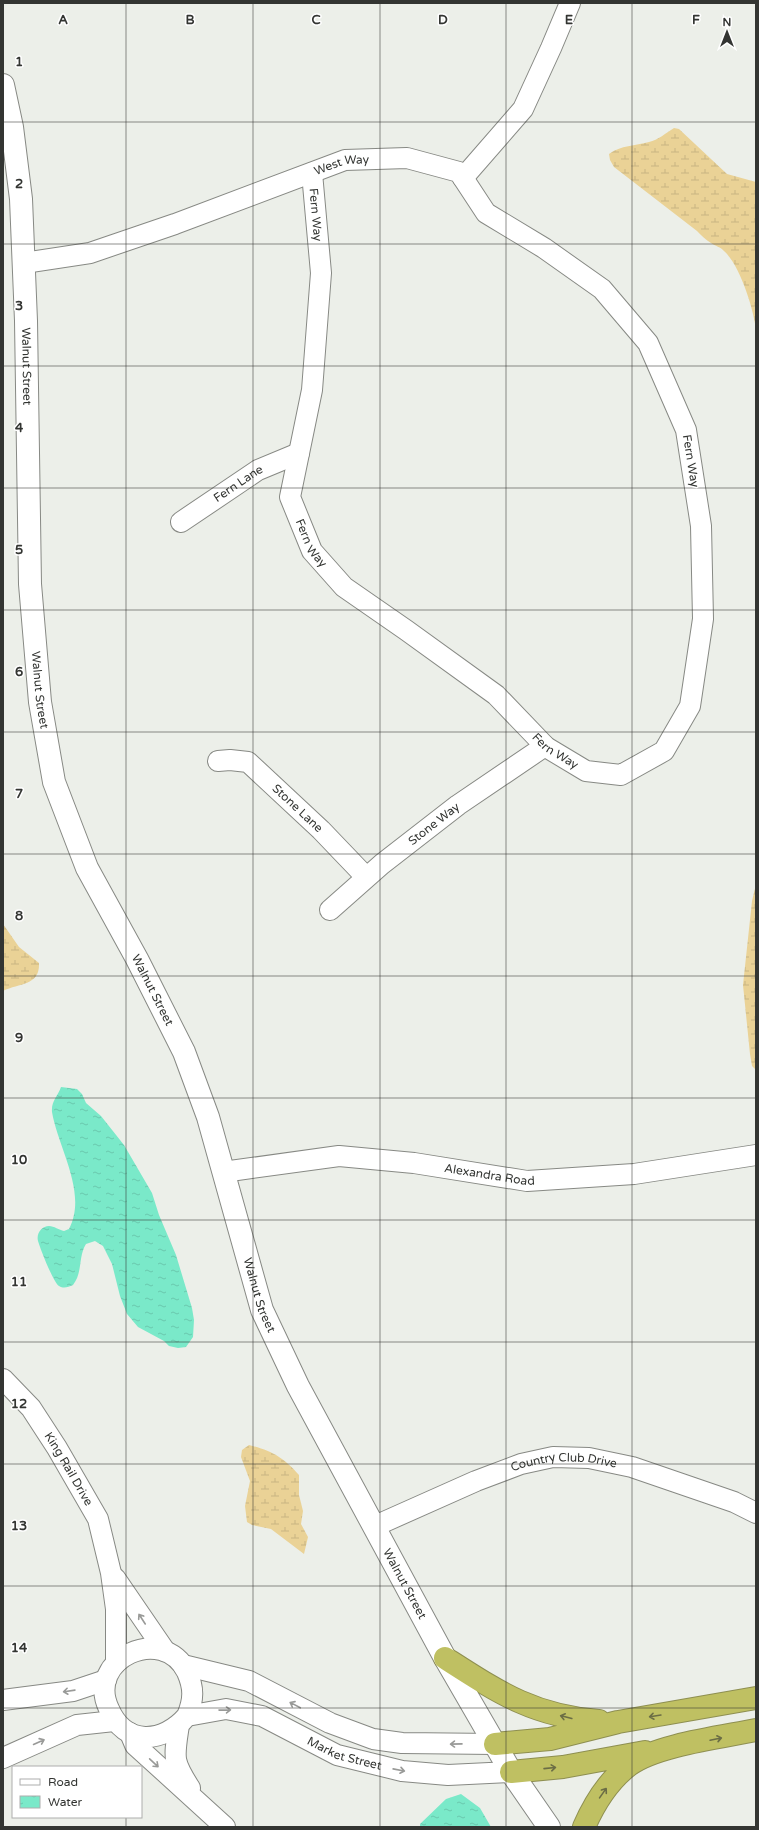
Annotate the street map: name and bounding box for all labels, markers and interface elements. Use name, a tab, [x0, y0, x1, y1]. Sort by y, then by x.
text: A	[58, 12, 68, 28]
text: B	[185, 12, 195, 28]
text: C	[311, 12, 321, 28]
text: D	[438, 12, 448, 28]
text: E	[565, 12, 573, 28]
text: F	[692, 12, 700, 28]
north arrow	[707, 12, 747, 52]
text: N	[723, 16, 731, 29]
text: 1	[15, 54, 23, 70]
street label: West Way	[312, 152, 370, 178]
text: 2	[15, 176, 23, 192]
street label: Fern Way	[306, 188, 325, 243]
text: 3	[15, 298, 23, 314]
street label: Walnut Street	[19, 327, 34, 406]
text: 4	[15, 420, 24, 436]
street label: Fern Way	[680, 434, 702, 489]
street label: Fern Lane	[211, 462, 265, 505]
street label: Fern Way	[293, 517, 330, 571]
text: 5	[15, 542, 23, 558]
street label: Walnut Street	[29, 650, 52, 730]
text: 6	[15, 664, 23, 680]
street label: Fern Way	[529, 730, 581, 772]
street label: Stone Lane	[269, 781, 326, 835]
text: 7	[15, 786, 23, 802]
street label: Stone Way	[405, 799, 463, 848]
text: 8	[15, 908, 23, 924]
street label: Walnut Street	[129, 952, 177, 1028]
text: 9	[15, 1030, 23, 1046]
text: 10	[11, 1152, 27, 1168]
street label: Alexandra Road	[443, 1161, 535, 1188]
street label: Walnut Street	[241, 1256, 279, 1335]
text: 11	[11, 1274, 27, 1290]
text: 12	[11, 1396, 27, 1412]
street label: King Rail Drive	[42, 1429, 96, 1508]
street label: Country Club Drive	[509, 1450, 618, 1474]
text: 13	[11, 1518, 27, 1534]
street label: Walnut Street	[380, 1546, 430, 1622]
one-way arrow	[138, 1614, 146, 1625]
text: 14	[11, 1640, 28, 1656]
one-way arrow	[62, 1687, 75, 1695]
one-way arrow	[290, 1701, 302, 1708]
one-way arrow	[218, 1706, 231, 1714]
one-way arrow	[649, 1712, 662, 1720]
one-way arrow	[559, 1713, 572, 1720]
street label: Market Street	[305, 1734, 383, 1773]
one-way arrow	[709, 1734, 722, 1742]
one-way arrow	[32, 1738, 44, 1746]
one-way arrow	[450, 1740, 463, 1748]
one-way arrow	[149, 1758, 159, 1767]
one-way arrow	[543, 1764, 556, 1772]
legend	[12, 1766, 142, 1818]
one-way arrow	[392, 1766, 405, 1774]
text: Road	[48, 1775, 78, 1789]
one-way arrow	[599, 1788, 607, 1799]
text: Water	[48, 1795, 83, 1809]

